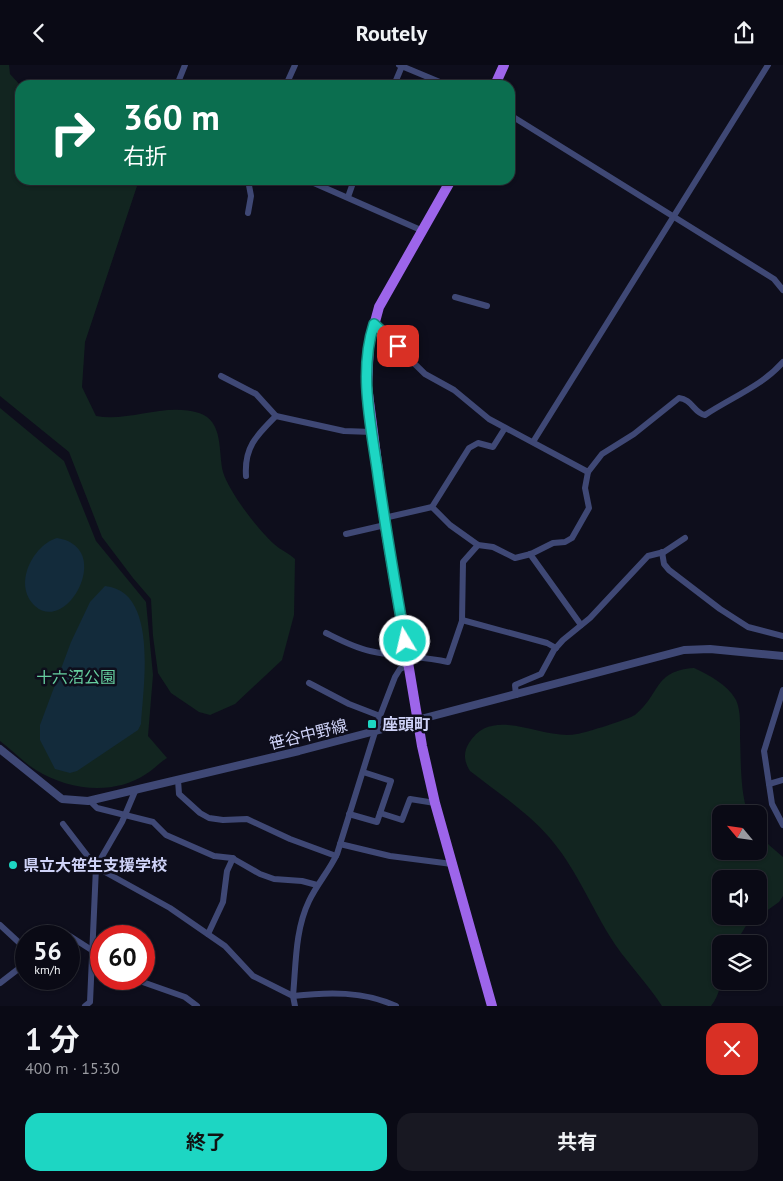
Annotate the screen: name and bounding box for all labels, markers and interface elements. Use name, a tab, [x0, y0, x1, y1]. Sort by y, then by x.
icon: back	[25, 19, 53, 47]
text: Routely	[356, 19, 427, 47]
icon: share	[730, 19, 758, 47]
text: 360 m	[123, 94, 220, 140]
icon: right	[40, 100, 105, 165]
text: 右折	[123, 142, 167, 170]
pin	[377, 325, 419, 367]
icon: arrive	[384, 332, 412, 360]
position arrow	[378, 614, 430, 666]
park label: 十六沼公園	[36, 667, 116, 687]
place label: 座頭町	[382, 714, 430, 734]
street label: 笹谷中野線	[267, 715, 349, 753]
marker: 座頭町	[366, 718, 378, 730]
north arrow	[712, 805, 768, 860]
map controls	[712, 805, 767, 990]
place label: 県立大笹生支援学校	[23, 855, 167, 875]
marker: 県立大笹生支援学校	[7, 859, 19, 871]
button: sound	[712, 870, 767, 925]
speed limit sign: 60	[90, 925, 155, 990]
text: 56	[33, 935, 62, 967]
button: layers	[712, 935, 767, 990]
text: km/h	[34, 962, 61, 977]
text: 1 分	[25, 1019, 80, 1058]
button: close	[706, 1023, 758, 1075]
text: 400 m · 15:30	[25, 1058, 120, 1078]
button: 終了	[25, 1113, 387, 1171]
button: 共有	[397, 1113, 758, 1171]

